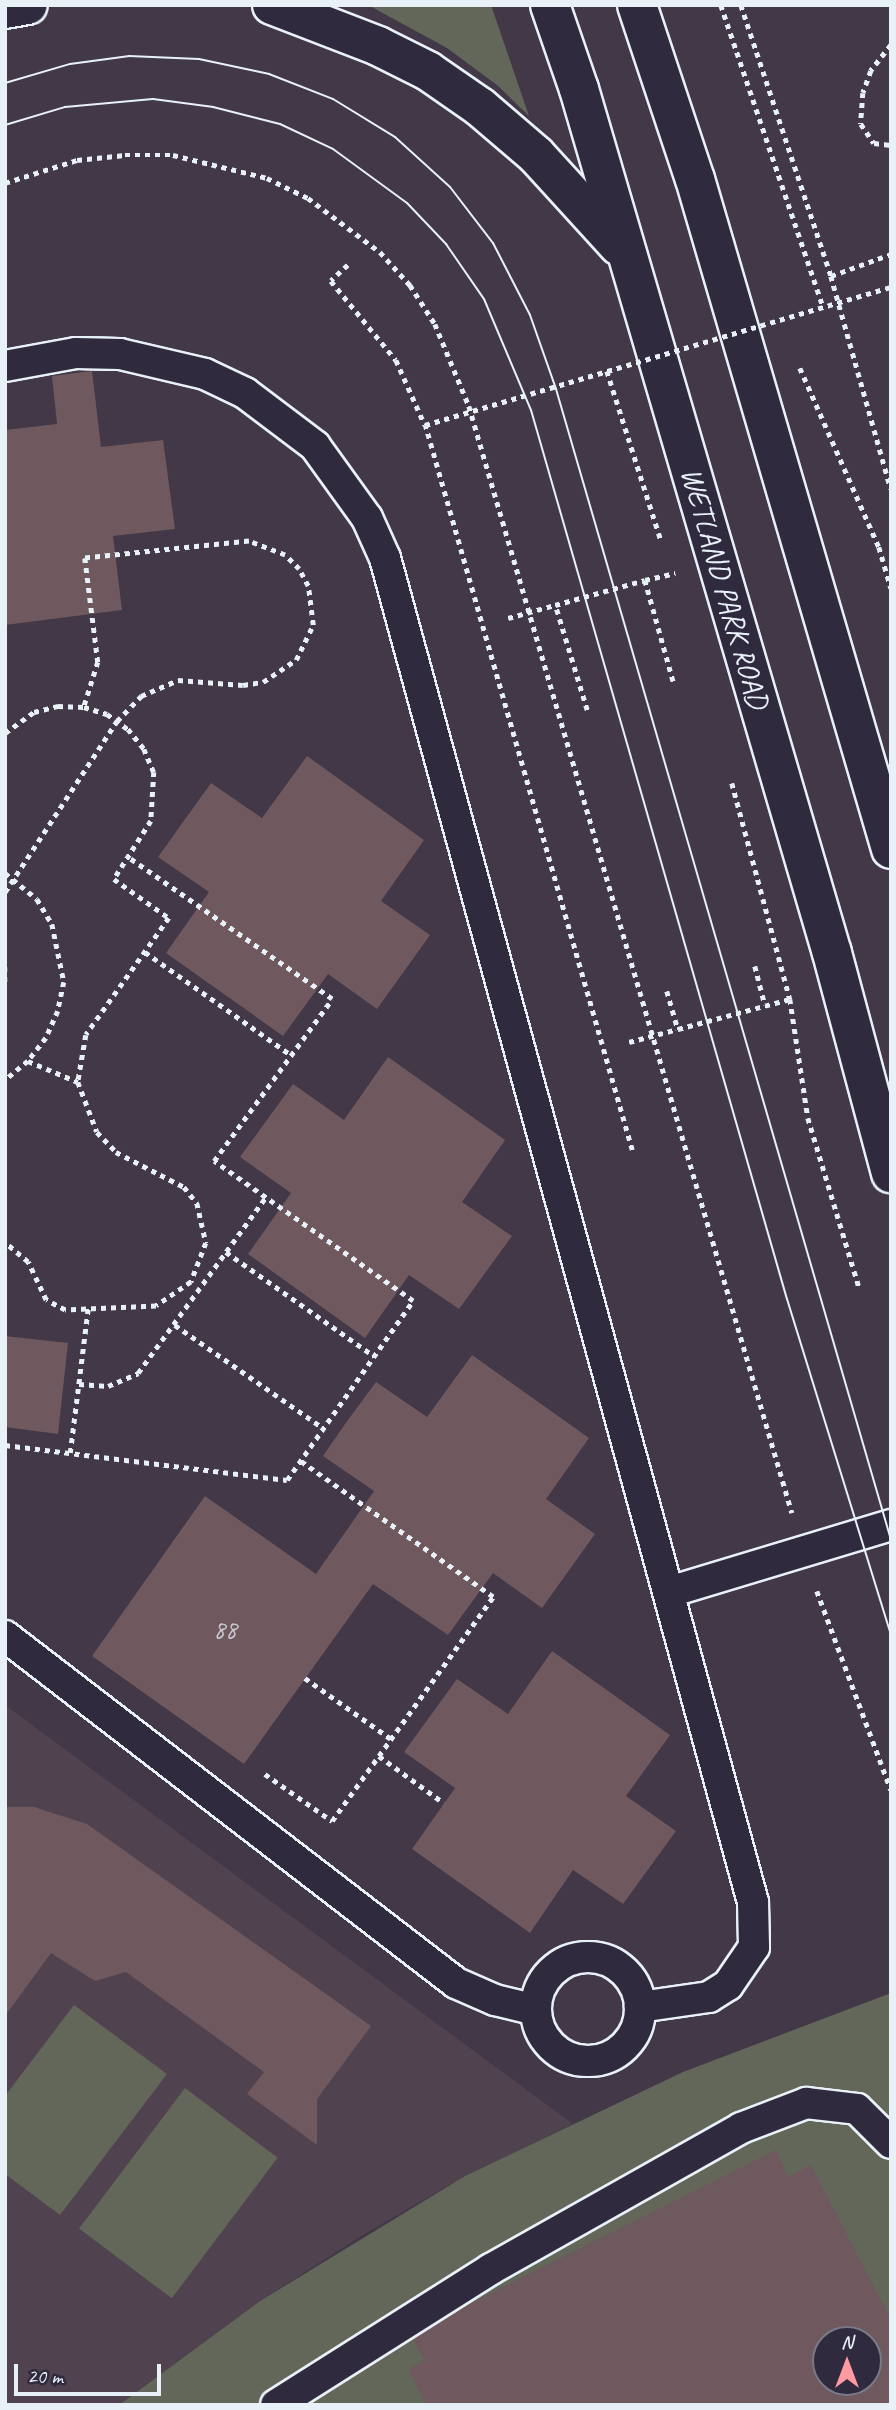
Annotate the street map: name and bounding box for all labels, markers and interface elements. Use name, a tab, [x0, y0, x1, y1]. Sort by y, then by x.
street label: WETLAND PARK ROAD	[673, 463, 777, 713]
house number: 88	[213, 1614, 237, 1646]
north arrow	[812, 2326, 882, 2396]
text: N	[841, 2330, 853, 2354]
scale bar	[18, 2350, 164, 2394]
text: 20 m	[27, 2363, 63, 2389]

